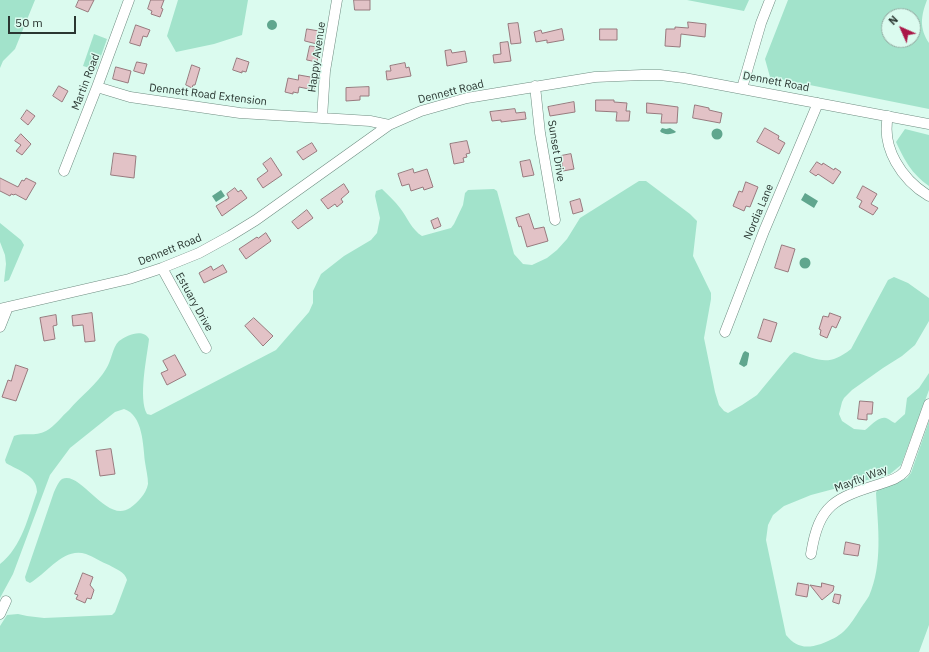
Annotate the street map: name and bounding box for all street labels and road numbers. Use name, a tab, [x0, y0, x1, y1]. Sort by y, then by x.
street label: Happy Avenue	[306, 21, 328, 93]
street label: Martin Road	[69, 52, 103, 112]
street label: Dennett Road	[742, 69, 810, 95]
street label: Dennett Road	[417, 77, 485, 107]
street label: Dennett Road Extension	[148, 81, 268, 109]
street label: Sunset Drive	[545, 119, 567, 183]
street label: Nordia Lane	[741, 182, 777, 242]
street label: Dennett Road	[136, 231, 204, 269]
street label: Estuary Drive	[172, 270, 216, 334]
street label: Mayfly Way	[833, 463, 889, 495]

